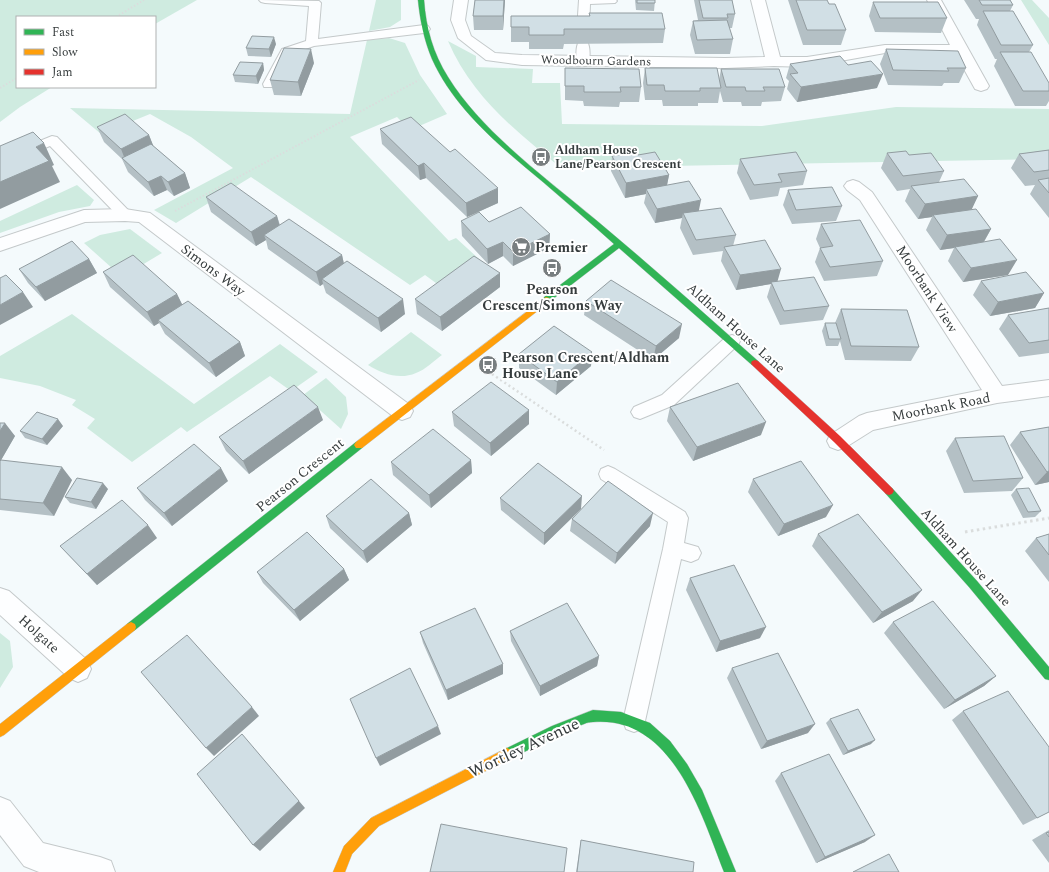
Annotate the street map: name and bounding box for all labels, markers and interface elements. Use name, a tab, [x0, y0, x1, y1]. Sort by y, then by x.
legend	[16, 16, 156, 88]
text: Fast	[52, 23, 74, 42]
text: Slow	[52, 43, 78, 62]
street label: Woodbourn Gardens	[541, 51, 651, 71]
text: Jam	[52, 63, 73, 82]
place label: Aldham House Lane/Pearson Crescent	[555, 141, 682, 174]
bus stop icon: Aldham House Lane/Pearson Crescent	[530, 146, 552, 168]
supermarket icon: Premier	[510, 236, 532, 258]
place label: Premier	[535, 237, 588, 258]
street label: Simons Way	[176, 239, 251, 302]
street label: Moorbank View	[891, 241, 963, 337]
bus stop icon: Pearson Crescent/Simons Way	[541, 257, 563, 279]
street label: Aldham House Lane	[682, 278, 790, 378]
place label: Pearson Crescent/Simons Way	[482, 279, 623, 316]
place label: Pearson Crescent/Aldham House Lane	[502, 347, 670, 384]
bus stop icon: Pearson Crescent/Aldham House Lane	[477, 354, 499, 376]
street label: Moorbank Road	[890, 387, 992, 427]
street label: Pearson Crescent	[251, 433, 349, 517]
street label: Aldham House Lane	[916, 503, 1016, 611]
street label: Holgate	[14, 610, 64, 658]
street label: Wortley Avenue	[464, 711, 584, 785]

